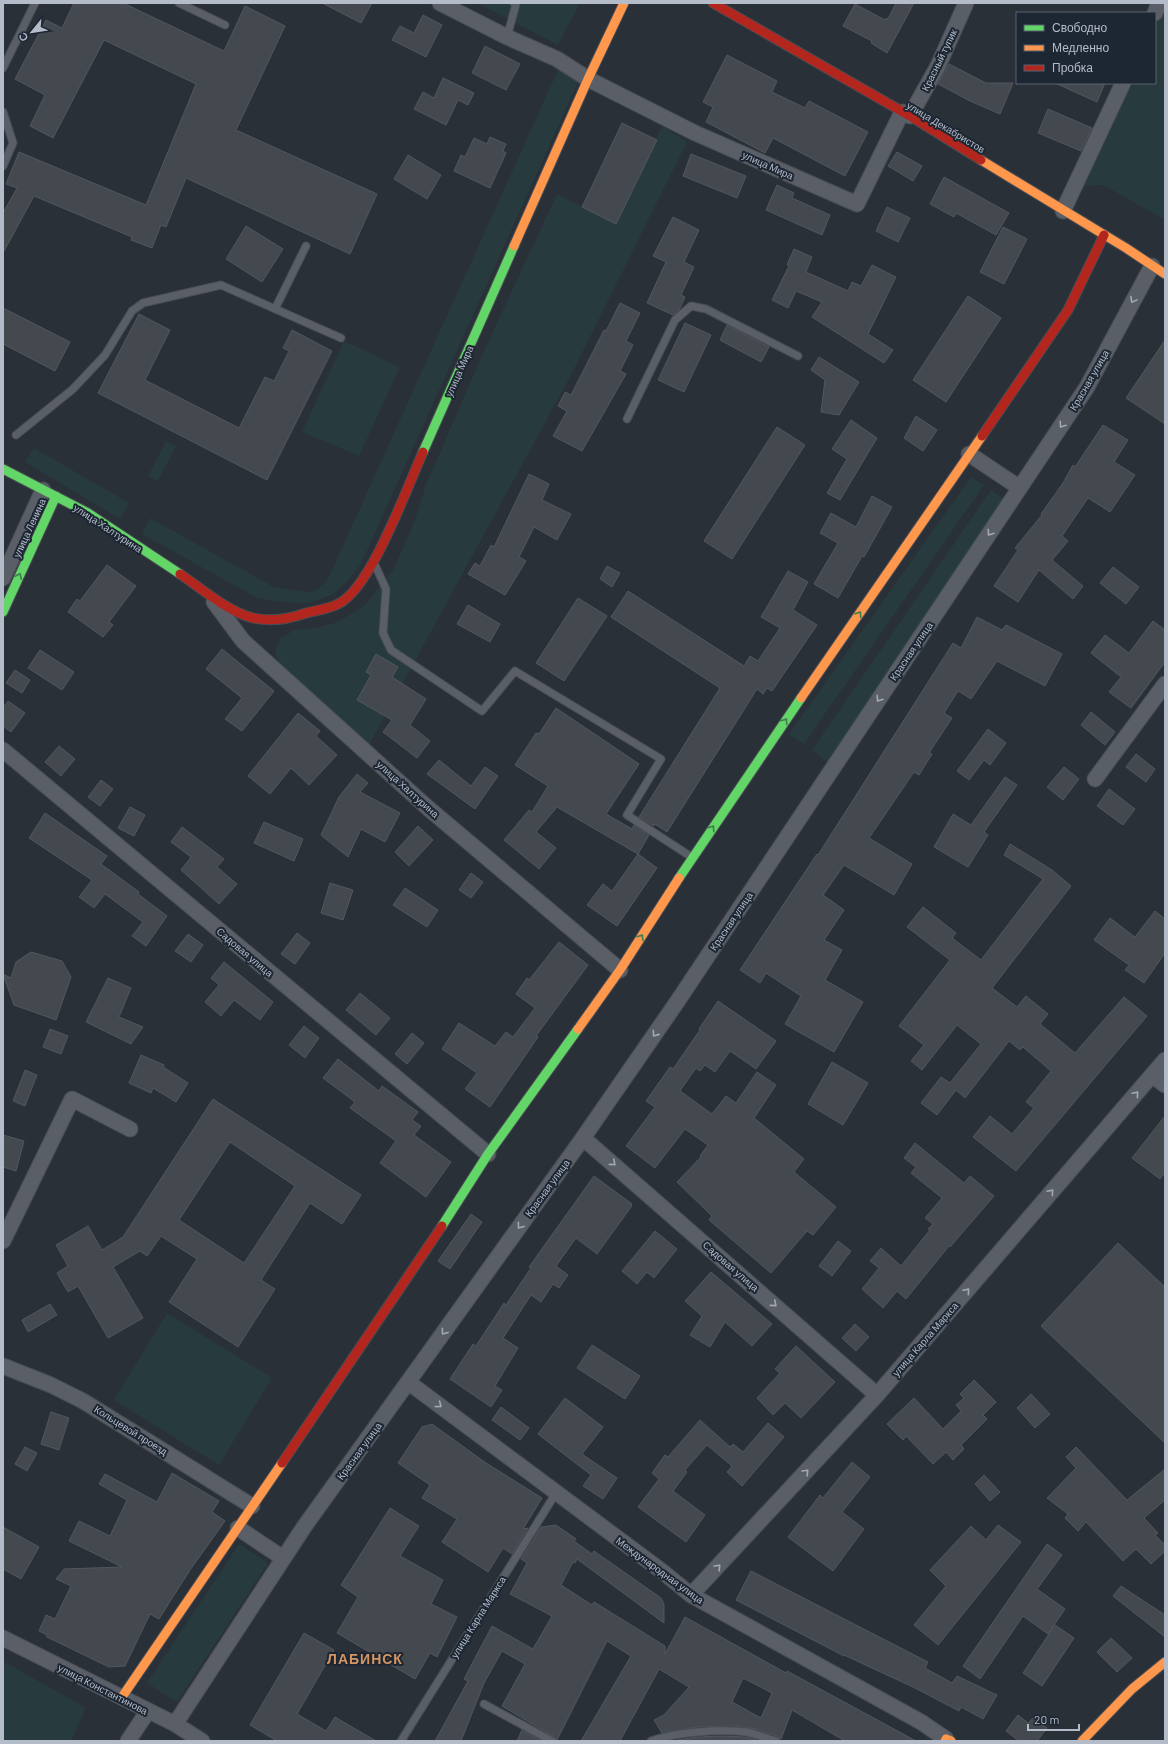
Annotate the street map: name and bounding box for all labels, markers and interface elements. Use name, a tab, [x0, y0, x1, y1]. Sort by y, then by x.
north arrow	[12, 12, 52, 52]
legend	[1016, 12, 1156, 84]
text: Свободно	[1052, 20, 1107, 35]
street label: Красный тупик	[919, 27, 959, 93]
text: С	[15, 31, 31, 44]
text: Медленно	[1052, 40, 1109, 55]
text: Пробка	[1052, 60, 1093, 75]
street label: улица Декабристов	[905, 99, 987, 155]
street label: улица Мира	[741, 148, 796, 182]
one-way arrow	[1130, 295, 1137, 303]
street label: улица Мира	[442, 343, 476, 398]
street label: Красная улица	[1067, 347, 1111, 412]
one-way arrow	[1059, 421, 1067, 428]
street label: улица Ленина	[10, 496, 48, 559]
street label: улица Халтурина	[71, 501, 145, 555]
one-way arrow	[987, 529, 995, 536]
one-way arrow	[14, 573, 22, 581]
one-way arrow	[854, 611, 861, 618]
street label: Красная улица	[887, 619, 935, 683]
one-way arrow	[877, 695, 884, 702]
one-way arrow	[780, 718, 787, 725]
street label: улица Халтурина	[374, 758, 442, 820]
one-way arrow	[707, 825, 715, 832]
street label: Красная улица	[707, 889, 755, 953]
street label: Садовая улица	[214, 925, 276, 979]
one-way arrow	[636, 934, 644, 941]
one-way arrow	[653, 1030, 660, 1037]
one-way arrow	[1132, 1091, 1139, 1098]
street label: Красная улица	[522, 1157, 572, 1219]
one-way arrow	[609, 1158, 616, 1165]
one-way arrow	[1047, 1190, 1054, 1197]
one-way arrow	[517, 1222, 525, 1229]
street label: Садовая улица	[701, 1239, 762, 1294]
one-way arrow	[962, 1288, 969, 1295]
one-way arrow	[769, 1299, 777, 1307]
street label: улица Карла Маркса	[890, 1299, 961, 1378]
one-way arrow	[442, 1327, 449, 1334]
one-way arrow	[435, 1401, 442, 1408]
street label: Кольцевой проезд	[92, 1403, 170, 1457]
street label: Красная улица	[334, 1420, 384, 1482]
one-way arrow	[801, 1469, 808, 1476]
street label: Международная улица	[614, 1534, 706, 1606]
one-way arrow	[713, 1564, 721, 1572]
street label: улица Карла Маркса	[448, 1574, 508, 1660]
district label: ЛАБИНСК	[327, 1650, 403, 1667]
street label: улица Константинова	[56, 1661, 150, 1717]
scale bar	[1028, 1706, 1079, 1732]
text: 20 m	[1034, 1712, 1060, 1726]

